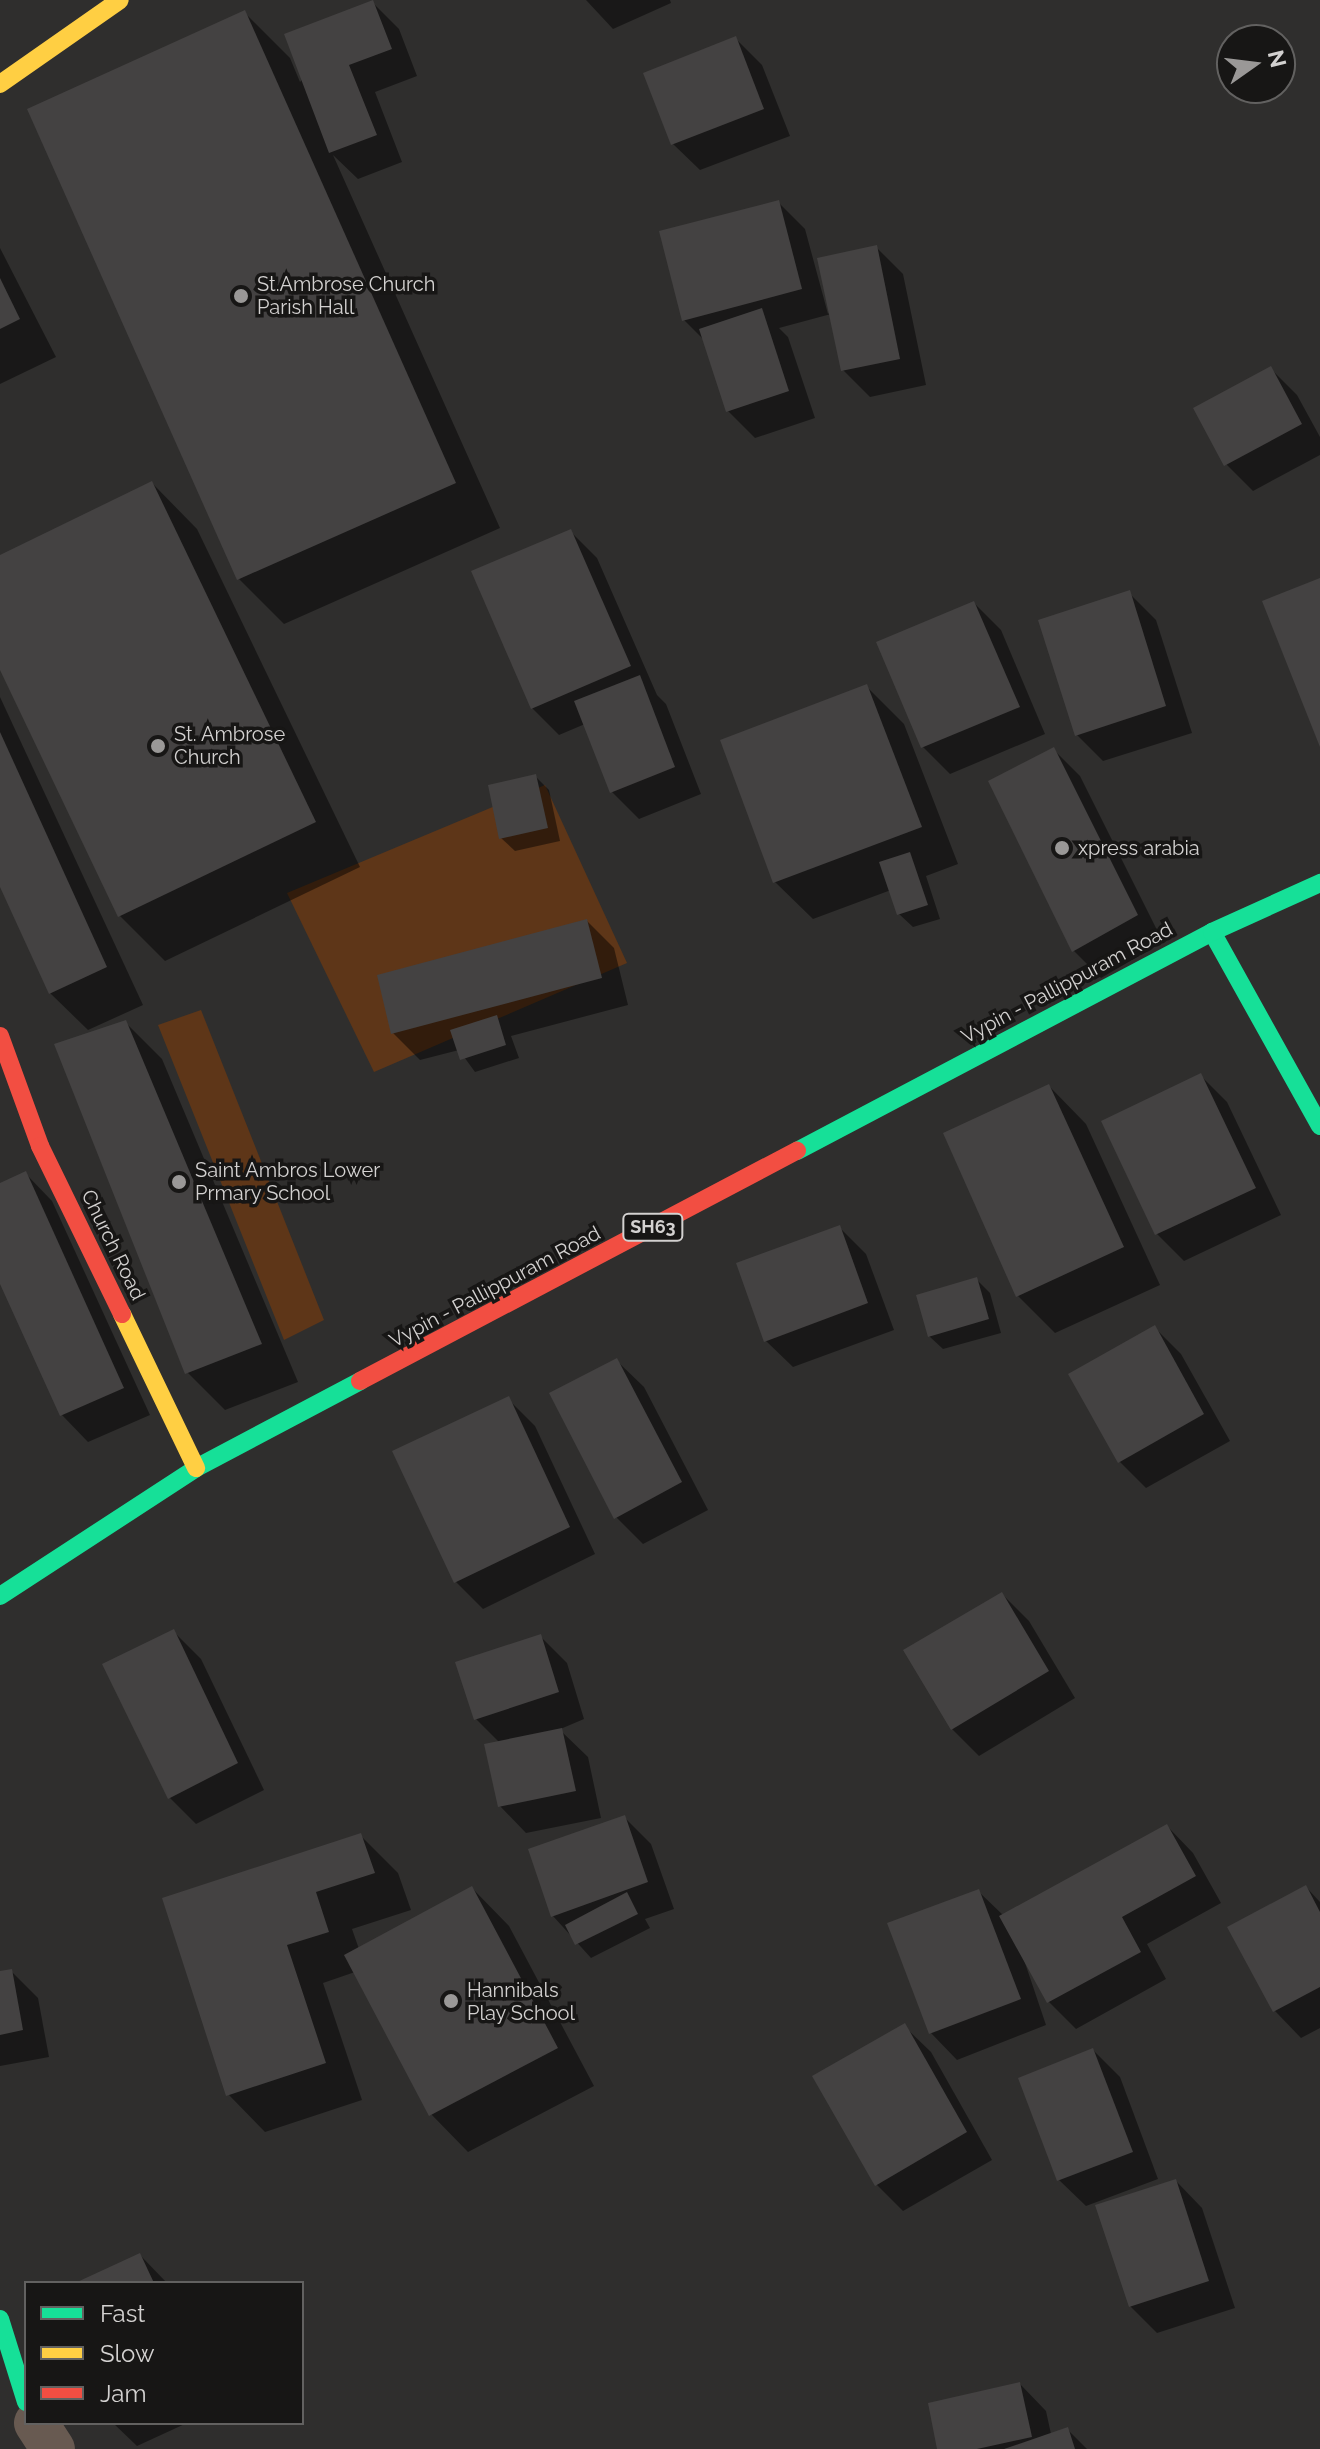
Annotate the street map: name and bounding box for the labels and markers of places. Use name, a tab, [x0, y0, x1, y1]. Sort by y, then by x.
place label: St.Ambrose Church Parish Hall	[257, 272, 435, 319]
marker: St.Ambrose Church Parish Hall	[232, 287, 250, 305]
place label: St. Ambrose Church	[174, 722, 286, 769]
marker: St. Ambrose Church	[149, 737, 167, 755]
place label: xpress arabia	[1078, 836, 1200, 860]
marker: xpress arabia	[1053, 839, 1071, 857]
place label: Saint Ambros Lower Prmary School	[195, 1158, 381, 1205]
marker: Saint Ambros Lower Prmary School	[170, 1173, 188, 1191]
place label: Hannibals Play School	[467, 1978, 575, 2025]
marker: Hannibals Play School	[442, 1992, 460, 2010]

